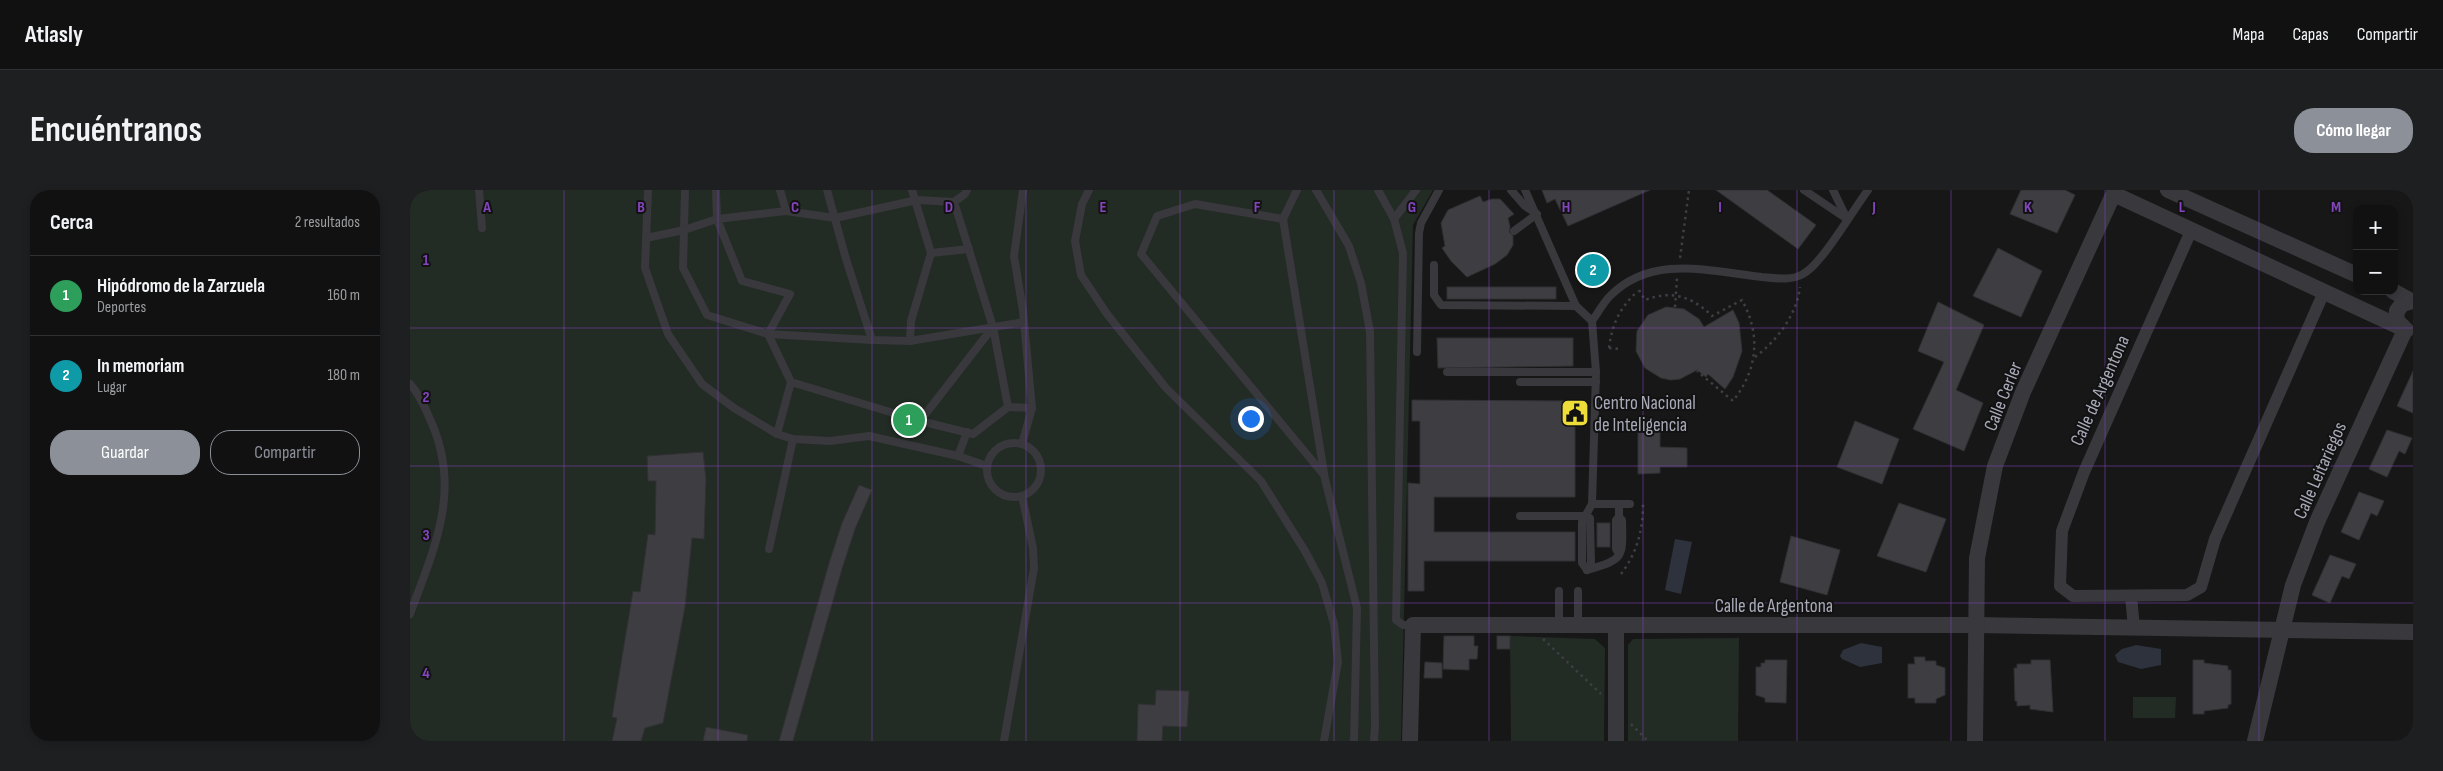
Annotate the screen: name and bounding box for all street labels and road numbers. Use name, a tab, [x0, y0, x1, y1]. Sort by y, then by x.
street label: Calle de Argentona	[2066, 332, 2135, 449]
street label: Calle Cerler	[1979, 358, 2028, 435]
street label: Calle Leitariegos	[2289, 418, 2352, 523]
street label: Calle de Argentona	[1715, 595, 1833, 618]

